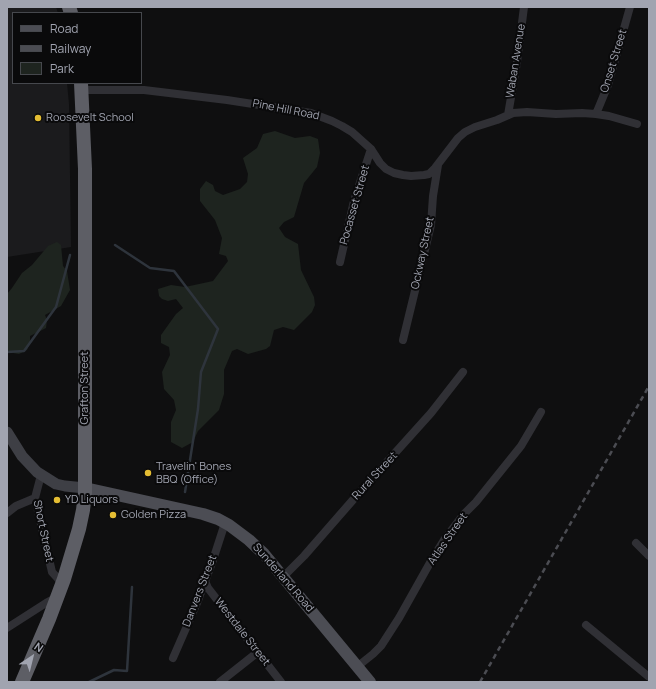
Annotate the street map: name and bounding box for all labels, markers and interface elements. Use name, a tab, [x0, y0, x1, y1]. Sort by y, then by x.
legend	[12, 12, 142, 84]
text: Road	[50, 20, 78, 37]
street label: Waban Avenue	[504, 23, 528, 99]
street label: Onset Street	[598, 28, 630, 94]
text: Railway	[50, 40, 91, 57]
text: Park	[50, 60, 74, 77]
street label: Pine Hill Road	[251, 97, 321, 123]
place label: Roosevelt School	[46, 111, 134, 125]
marker: Roosevelt School	[33, 113, 43, 123]
street label: Pocasset Street	[337, 164, 373, 246]
street label: Ockway Street	[409, 216, 437, 290]
street label: Grafton Street	[78, 351, 92, 425]
street label: Rural Street	[350, 449, 400, 503]
place label: Travelin' Bones BBQ (Office)	[156, 460, 231, 486]
marker: Travelin' Bones BBQ (Office)	[143, 468, 153, 478]
place label: YD Liquors	[65, 493, 118, 507]
marker: YD Liquors	[52, 495, 62, 505]
street label: Short Street	[30, 499, 56, 563]
place label: Golden Pizza	[121, 508, 186, 522]
marker: Golden Pizza	[108, 510, 118, 520]
street label: Atlas Street	[425, 511, 471, 567]
street label: Sunderland Road	[250, 541, 316, 615]
street label: Danvers Street	[180, 553, 220, 629]
street label: Westdale Street	[212, 596, 272, 668]
north arrow	[12, 637, 52, 677]
text: N	[32, 638, 47, 655]

